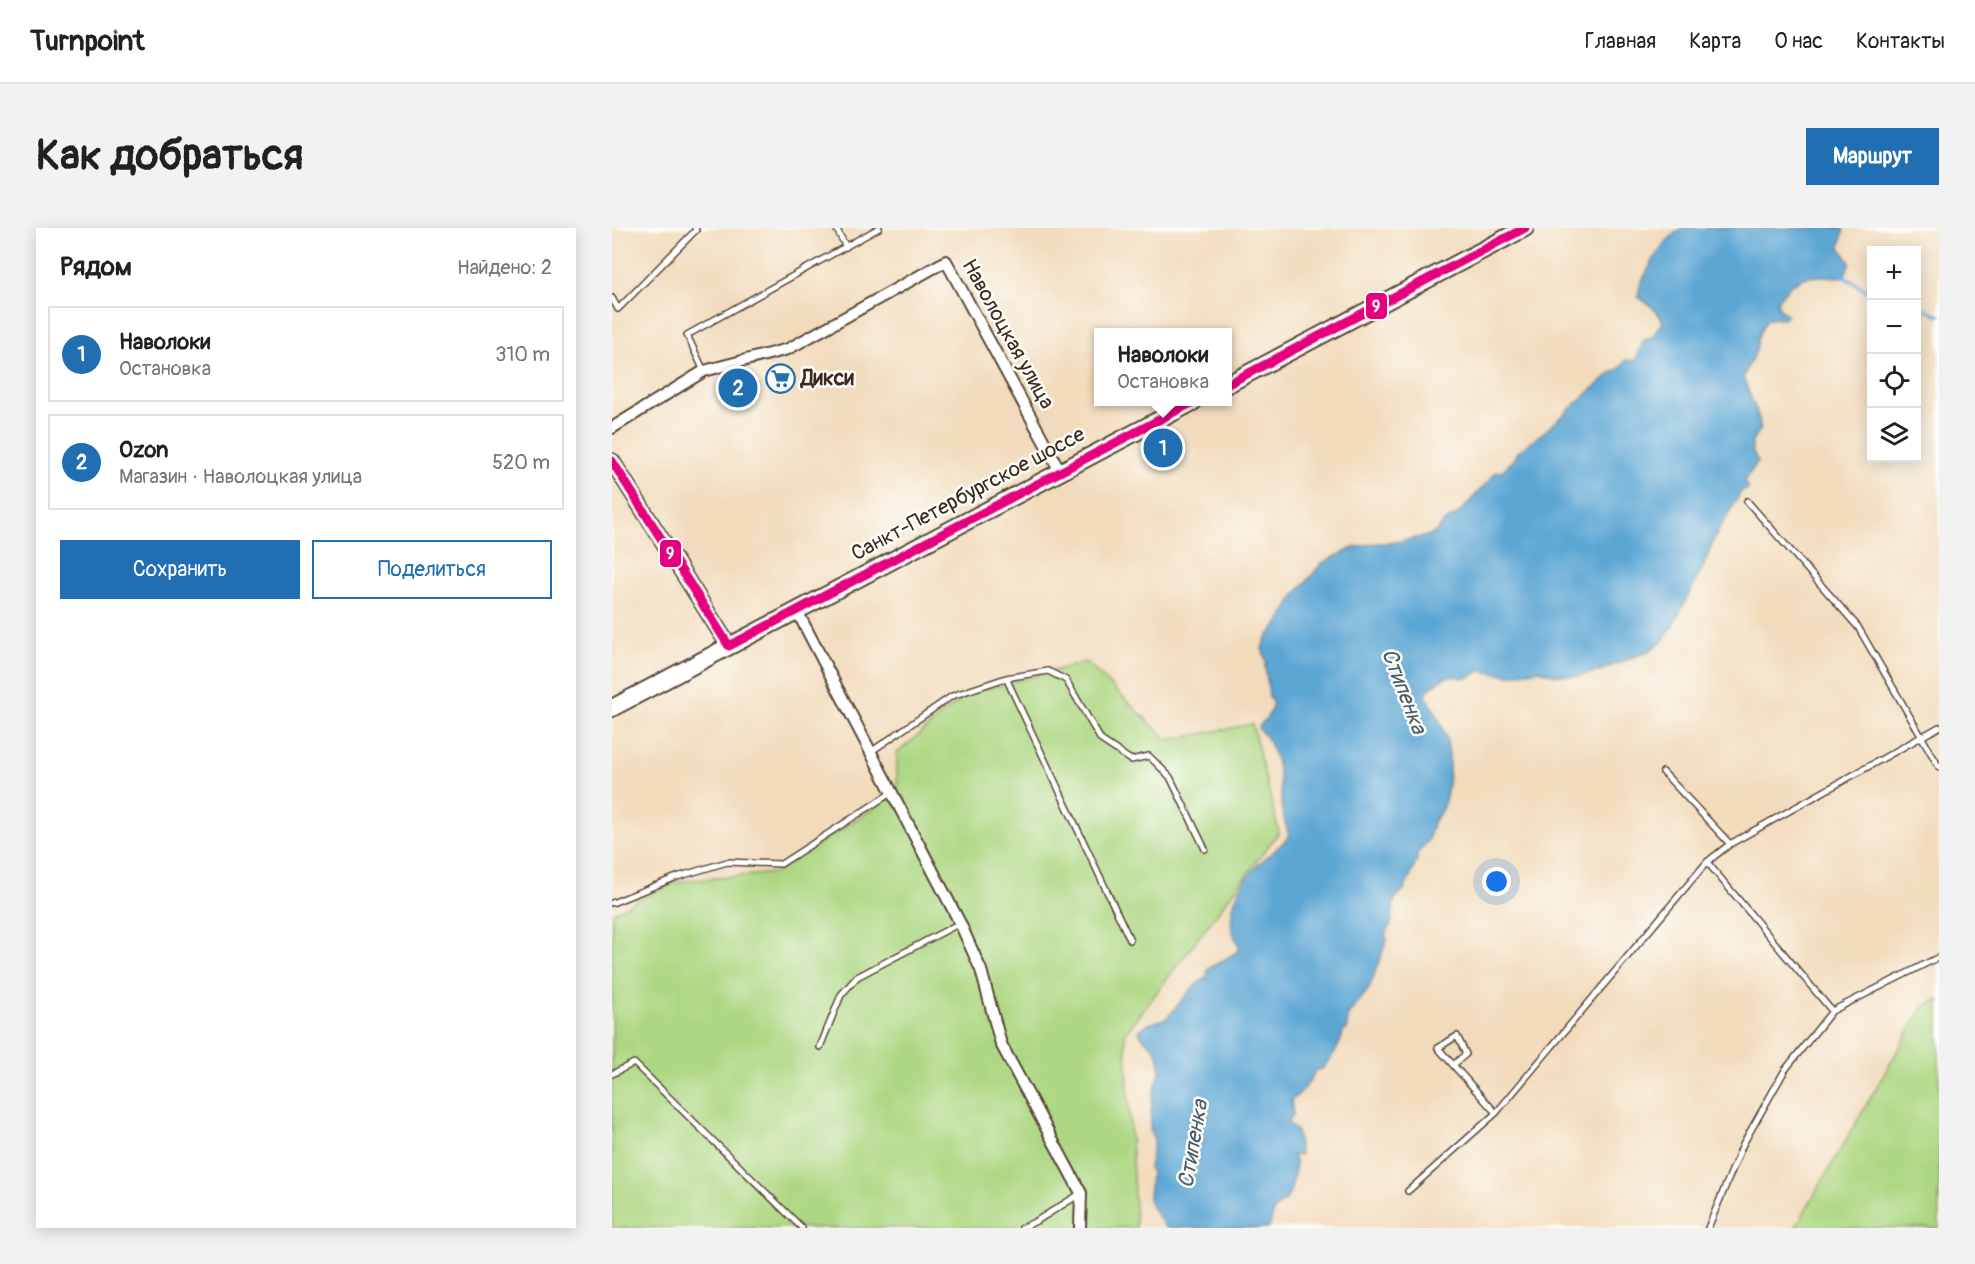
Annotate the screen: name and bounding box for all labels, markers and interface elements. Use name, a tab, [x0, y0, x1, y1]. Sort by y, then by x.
text: Turnpoint	[30, 24, 144, 59]
text: Главная	[1585, 28, 1656, 55]
text: Карта	[1689, 28, 1741, 55]
text: О нас	[1774, 28, 1823, 55]
text: Контакты	[1856, 28, 1945, 55]
button: Маршрут	[1806, 128, 1939, 185]
text: Как добраться	[36, 130, 303, 182]
map controls	[1867, 246, 1921, 462]
button: +	[1867, 246, 1921, 300]
text: Рядом	[60, 251, 132, 283]
street label: Наволоцкая улица	[956, 254, 1060, 414]
text: Найдено: 2	[457, 255, 552, 280]
line badge: 9	[1365, 292, 1388, 320]
text: 9	[1372, 297, 1380, 317]
button: −	[1867, 300, 1921, 354]
text: Наволоки	[119, 328, 210, 356]
popup	[1094, 328, 1232, 406]
text: Наволоки	[1117, 341, 1208, 369]
text: 1	[78, 342, 85, 367]
text: 310 m	[495, 342, 550, 367]
button: locate	[1867, 354, 1921, 408]
text: Остановка	[119, 356, 211, 381]
supermarket icon: Дикси	[764, 362, 796, 394]
place label: Дикси	[799, 365, 854, 392]
pin: 2	[718, 366, 758, 410]
text: Остановка	[1117, 369, 1209, 394]
button: layers	[1867, 408, 1921, 462]
street label: Санкт-Петербургское шоссе	[846, 421, 1090, 567]
pin: 1	[1144, 426, 1182, 470]
text: Ozon	[119, 436, 168, 464]
text: 2	[76, 450, 87, 475]
text: 520 m	[492, 450, 550, 475]
text: Магазин · Наволоцкая улица	[119, 464, 362, 489]
line badge: 9	[659, 539, 682, 568]
button: Сохранить	[60, 540, 300, 599]
button: Поделиться	[312, 540, 552, 599]
text: 9	[666, 544, 674, 564]
water label: Стипенка	[1375, 644, 1434, 739]
your location	[1482, 867, 1511, 896]
water label: Стипенка	[1171, 1096, 1215, 1190]

